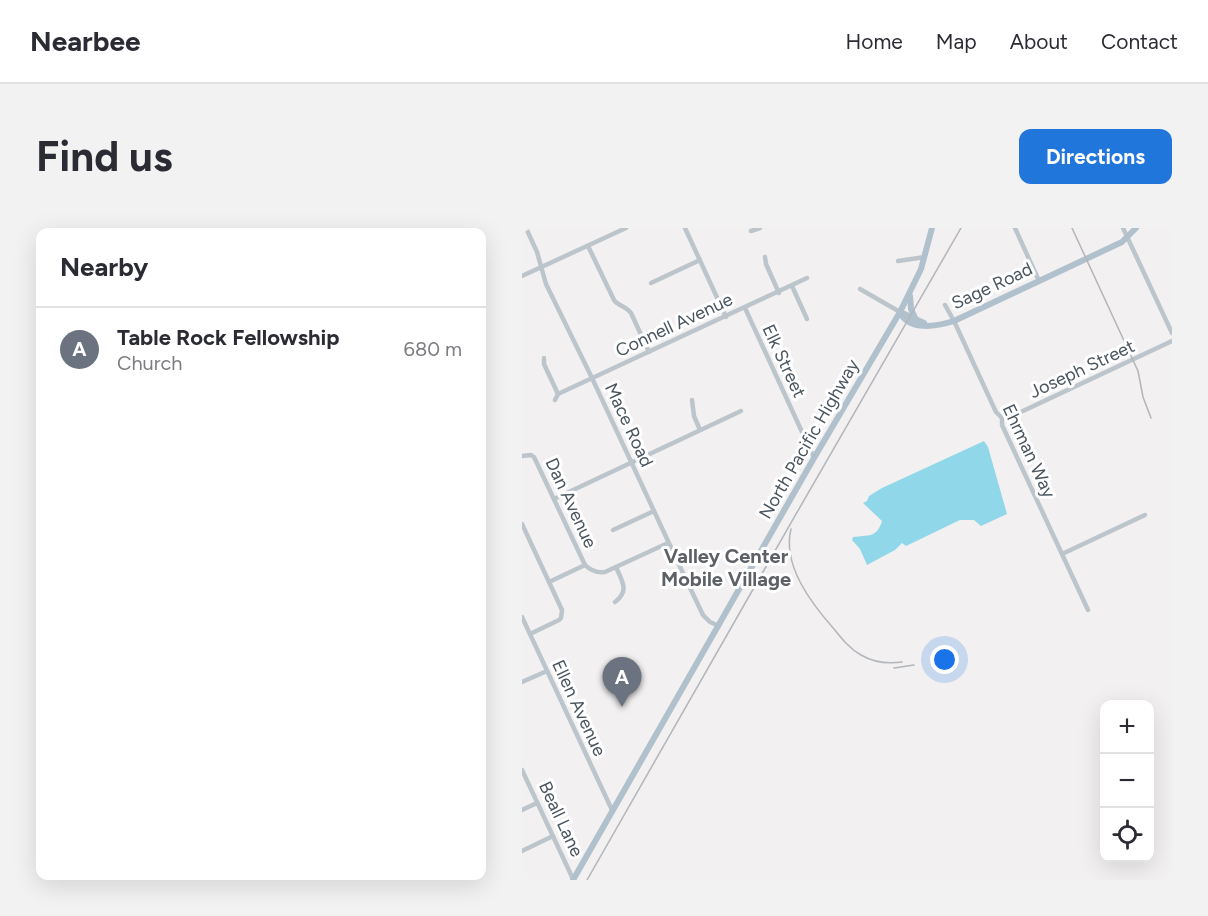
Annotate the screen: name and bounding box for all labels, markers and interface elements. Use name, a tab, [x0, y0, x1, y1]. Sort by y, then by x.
text: Nearbee	[30, 24, 140, 58]
text: Home	[846, 29, 903, 54]
text: Map	[936, 29, 977, 54]
text: About	[1010, 29, 1068, 54]
text: Contact	[1101, 29, 1178, 54]
button: Directions	[1019, 129, 1172, 184]
text: Find us	[36, 131, 173, 182]
text: Nearby	[60, 251, 148, 283]
street label: Sage Road	[948, 258, 1036, 314]
street label: Connell Avenue	[612, 288, 736, 362]
street label: Elk Street	[758, 321, 811, 401]
text: Table Rock Fellowship	[117, 324, 340, 351]
street label: Joseph Street	[1026, 335, 1138, 403]
text: A	[72, 337, 87, 361]
text: 680 m	[404, 337, 462, 361]
text: Church	[117, 351, 182, 375]
street label: North Pacific Highway	[754, 355, 864, 523]
street label: Mace Road	[600, 380, 658, 470]
street label: Ehrman Way	[998, 401, 1060, 502]
street label: Dan Avenue	[541, 454, 602, 552]
district label: Valley Center Mobile Village	[661, 544, 791, 591]
your location	[930, 645, 959, 674]
street label: Ellen Avenue	[547, 656, 611, 760]
pin: A	[602, 658, 642, 707]
map controls	[1100, 700, 1154, 862]
button: +	[1100, 700, 1154, 754]
button: −	[1100, 754, 1154, 808]
street label: Beall Lane	[534, 778, 588, 860]
button: locate	[1100, 808, 1154, 862]

